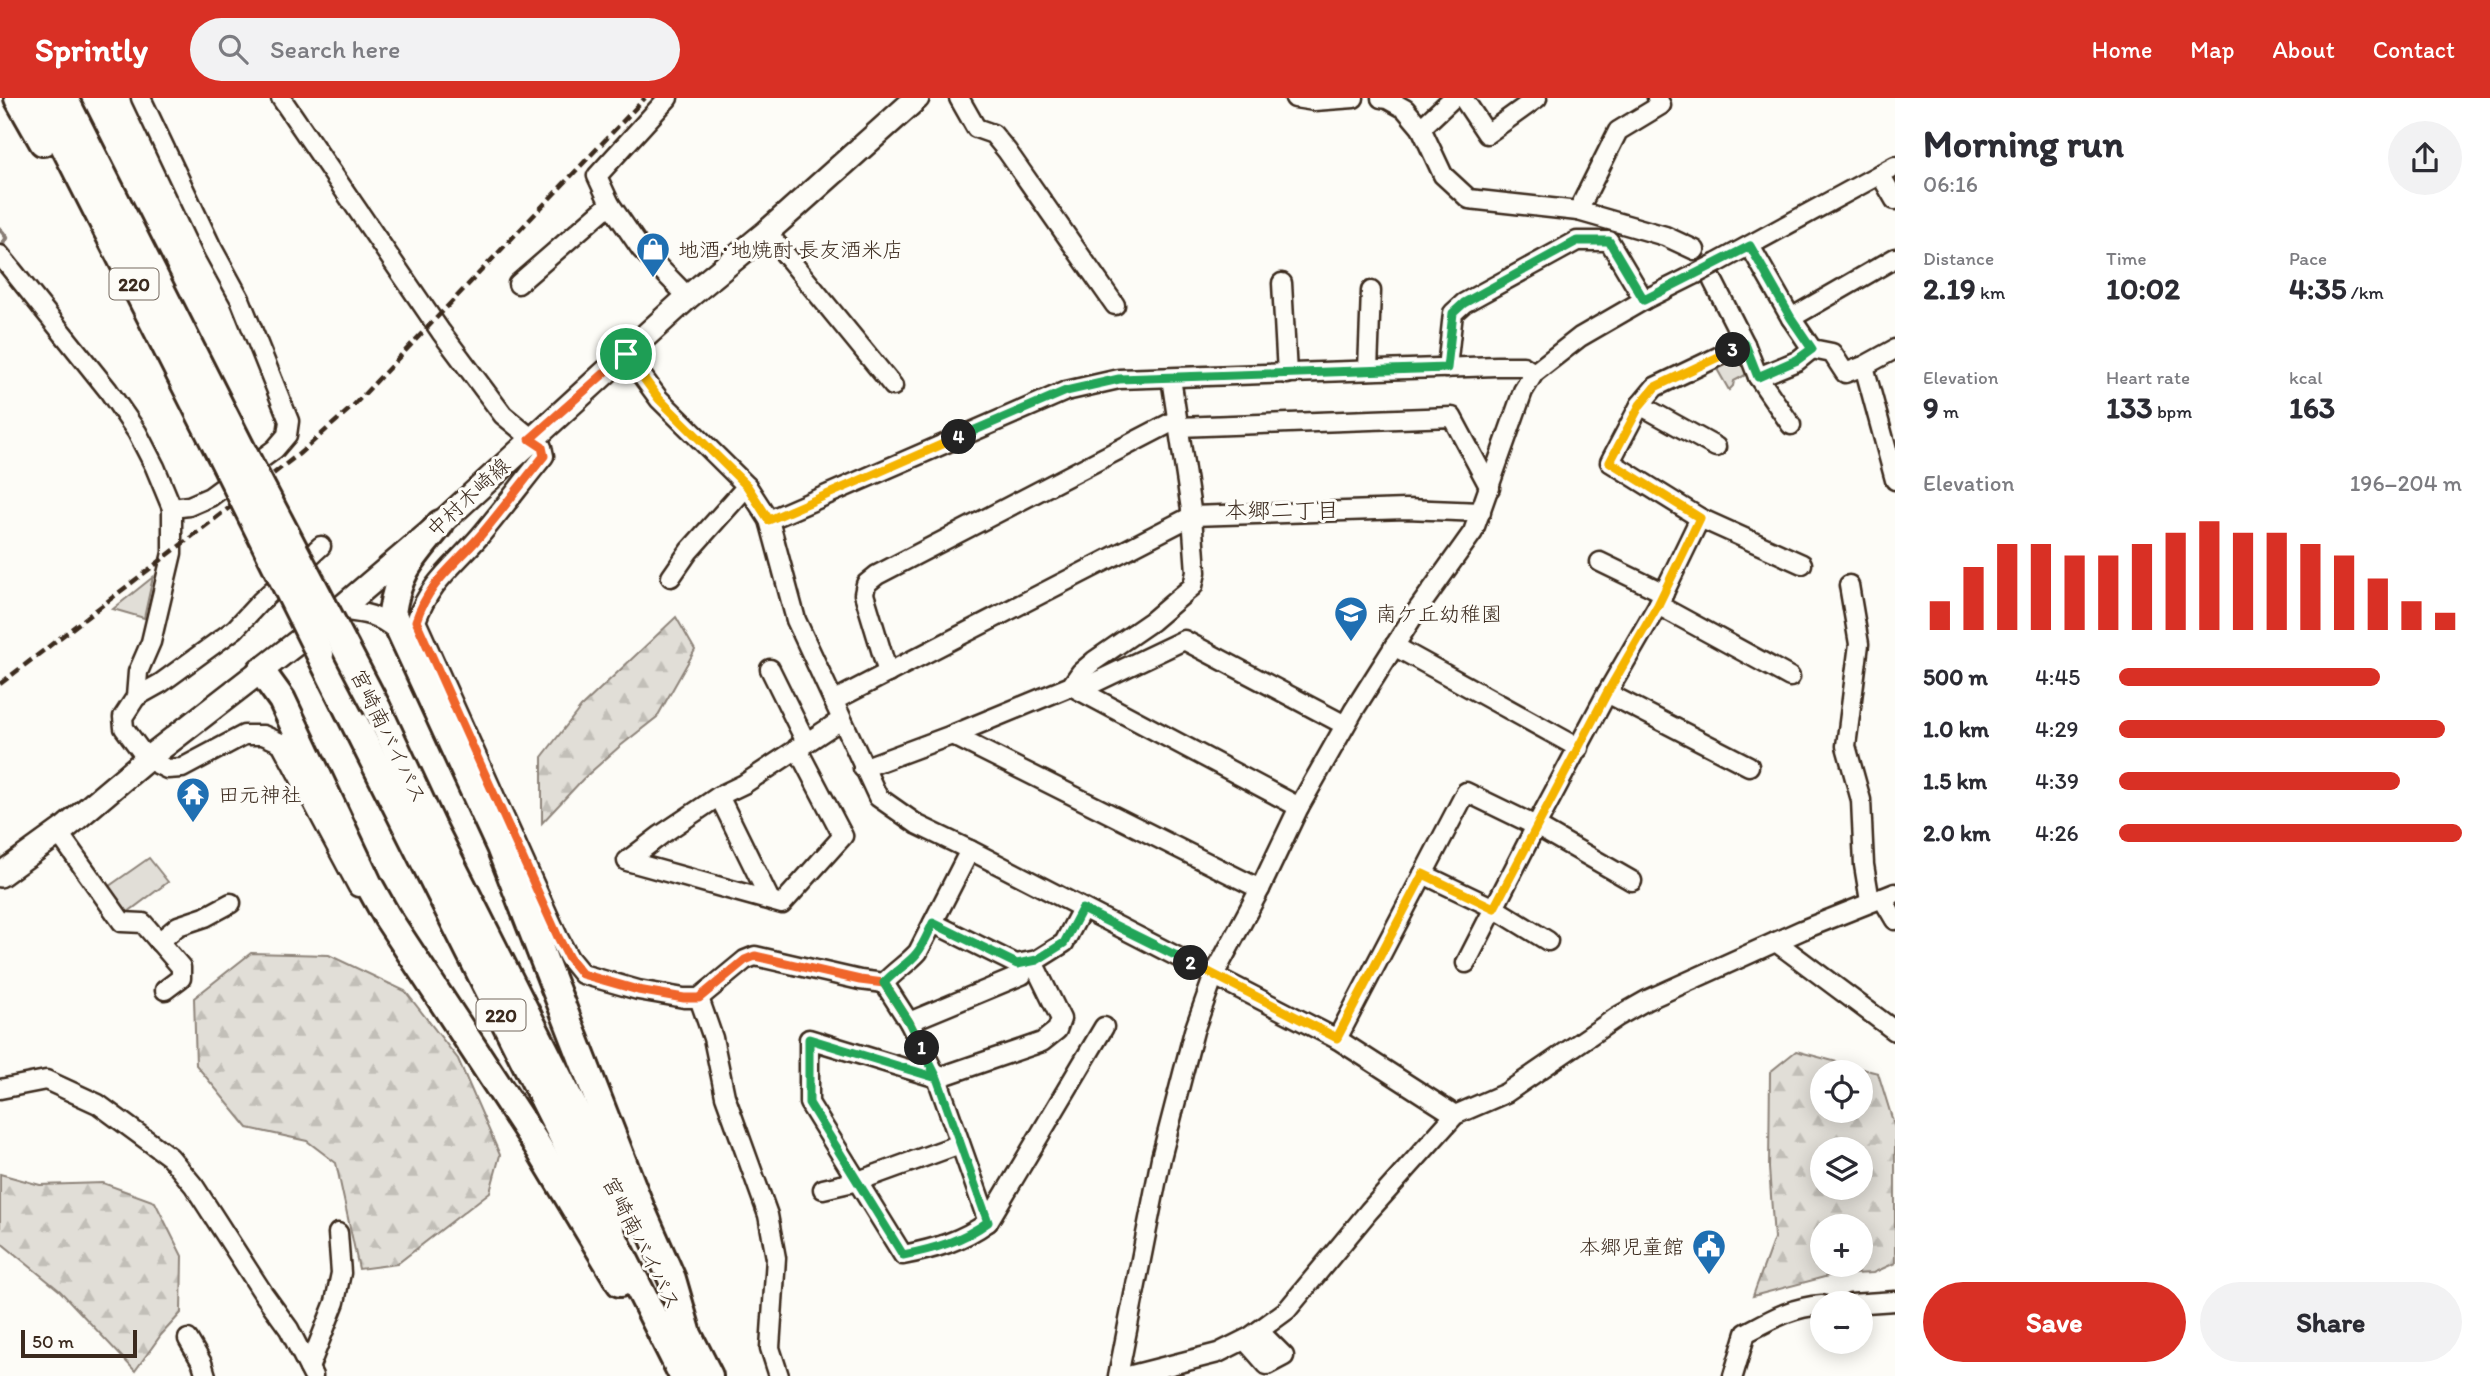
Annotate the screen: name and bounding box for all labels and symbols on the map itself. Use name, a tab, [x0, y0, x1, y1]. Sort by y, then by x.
shop icon: 地酒･地焼酎 長友酒米店	[634, 230, 672, 279]
place label: 地酒･地焼酎 長友酒米店	[678, 237, 903, 262]
road number: 220	[110, 268, 158, 300]
pin	[596, 324, 656, 384]
pin: 3	[1716, 332, 1750, 368]
pin: 4	[942, 420, 976, 454]
street label: 中村木崎線	[421, 452, 515, 542]
district label: 本郷二丁目	[1225, 496, 1340, 524]
school or university icon: 南ケ丘幼稚園	[1332, 594, 1370, 643]
place label: 南ケ丘幼稚園	[1376, 601, 1502, 626]
street label: 宮崎南バイパス	[346, 665, 432, 807]
temple icon: 田元神社	[174, 775, 212, 824]
place label: 田元神社	[218, 782, 302, 807]
pin: 2	[1174, 946, 1208, 980]
road number: 220	[476, 1000, 526, 1030]
pin: 1	[904, 1030, 940, 1066]
street label: 宮崎南バイパス	[598, 1172, 686, 1314]
public building icon: 本郷児童館	[1690, 1227, 1728, 1276]
place label: 本郷児童館	[1579, 1234, 1684, 1259]
scale bar	[21, 1327, 136, 1359]

